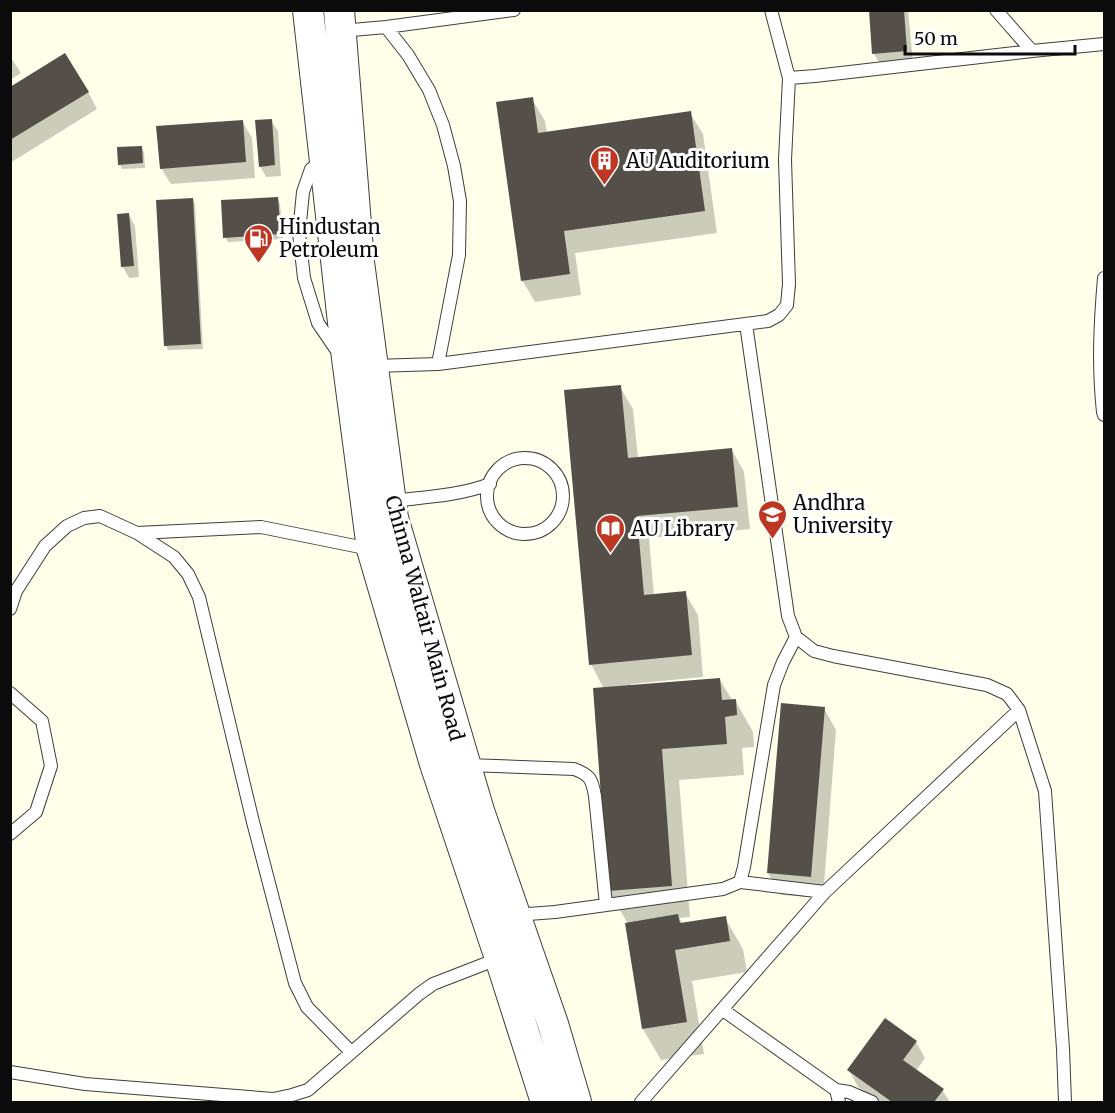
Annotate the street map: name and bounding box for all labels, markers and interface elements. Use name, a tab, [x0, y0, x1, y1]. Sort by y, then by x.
scale bar	[905, 18, 1074, 56]
text: 50 m	[914, 27, 958, 50]
building icon: AU Auditorium	[589, 144, 621, 186]
place label: AU Auditorium	[625, 148, 770, 173]
place label: Hindustan Petroleum	[279, 214, 381, 262]
fuel station icon: Hindustan Petroleum	[242, 222, 274, 264]
place label: Andhra University	[792, 490, 893, 538]
street label: Chinna Waltair Main Road	[380, 493, 470, 743]
school or university icon: Andhra University	[756, 498, 788, 540]
library icon: AU Library	[594, 512, 626, 554]
place label: AU Library	[630, 516, 735, 541]

